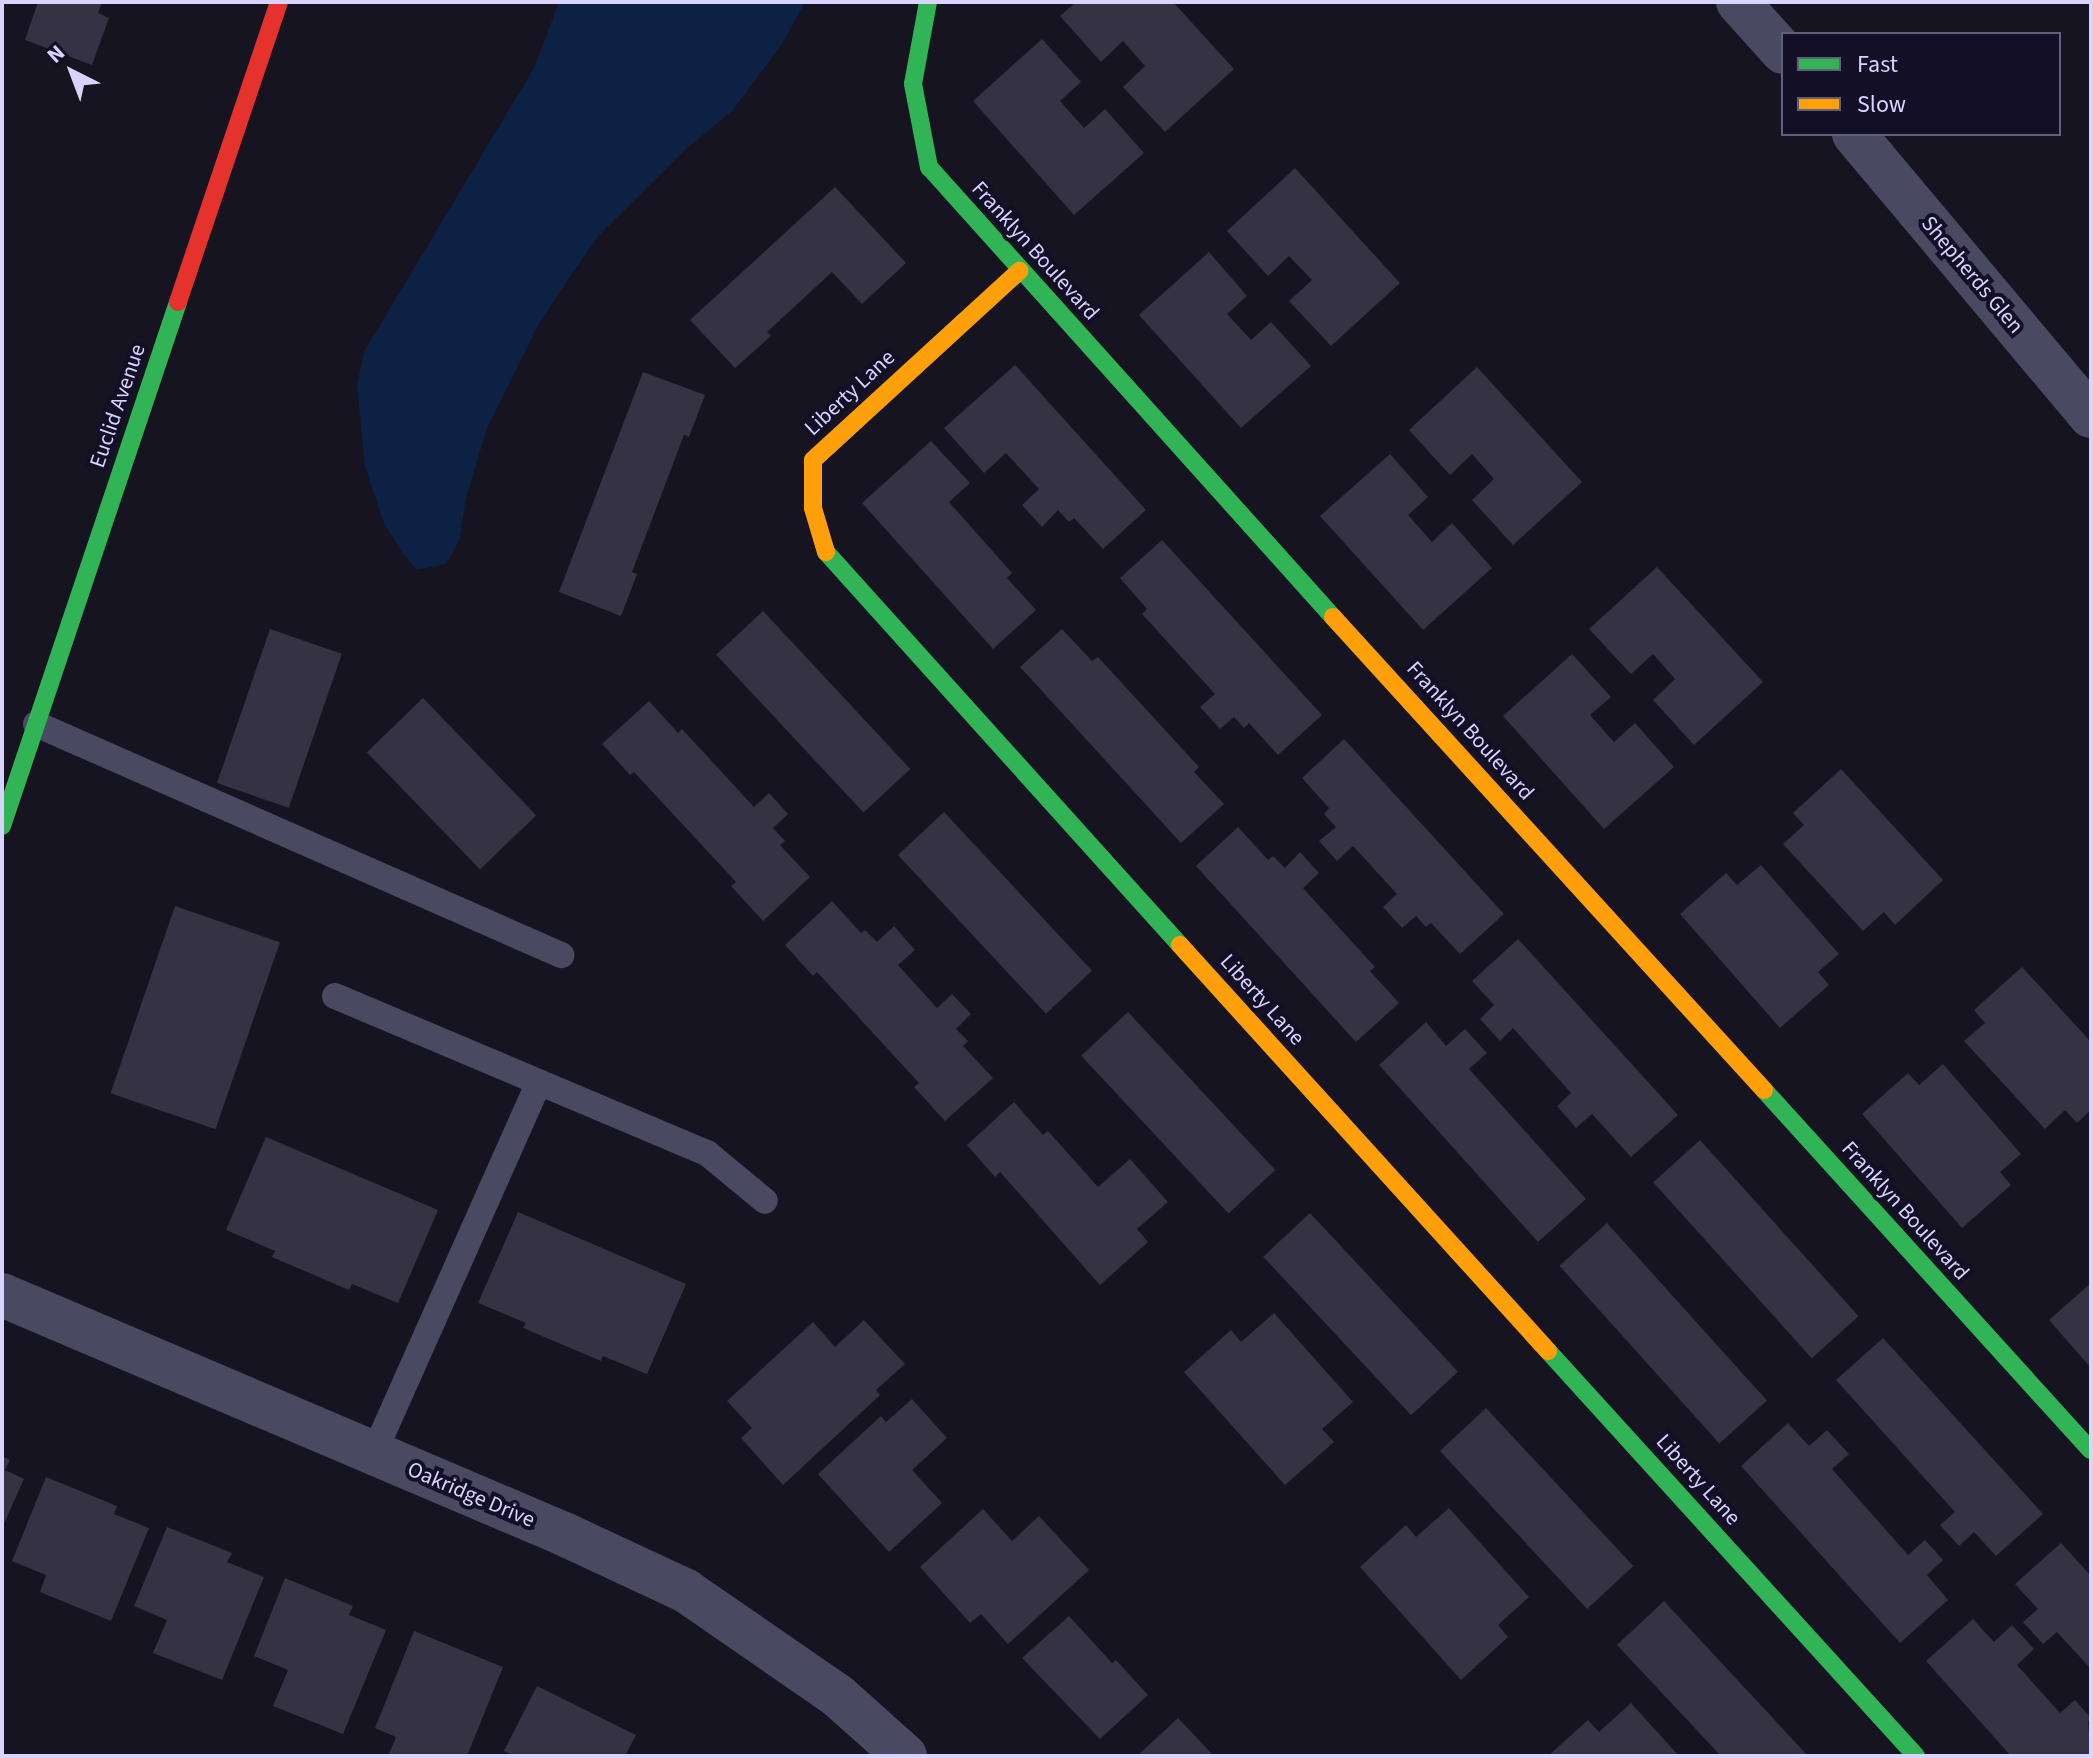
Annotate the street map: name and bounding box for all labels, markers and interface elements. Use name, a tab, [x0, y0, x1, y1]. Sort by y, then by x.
north arrow	[32, 32, 112, 112]
legend	[1781, 32, 2061, 136]
text: N	[40, 37, 72, 71]
text: Fast	[1857, 47, 1898, 82]
text: Slow	[1857, 87, 1906, 122]
street label: Franklyn Boulevard	[966, 176, 1104, 326]
street label: Shepherds Glen	[1915, 211, 2029, 339]
street label: Euclid Avenue	[85, 341, 151, 471]
street label: Liberty Lane	[799, 345, 901, 441]
street label: Franklyn Boulevard	[1401, 656, 1539, 806]
street label: Liberty Lane	[1214, 949, 1310, 1051]
street label: Franklyn Boulevard	[1836, 1136, 1974, 1286]
street label: Liberty Lane	[1650, 1429, 1746, 1531]
street label: Oakridge Drive	[403, 1456, 539, 1534]

